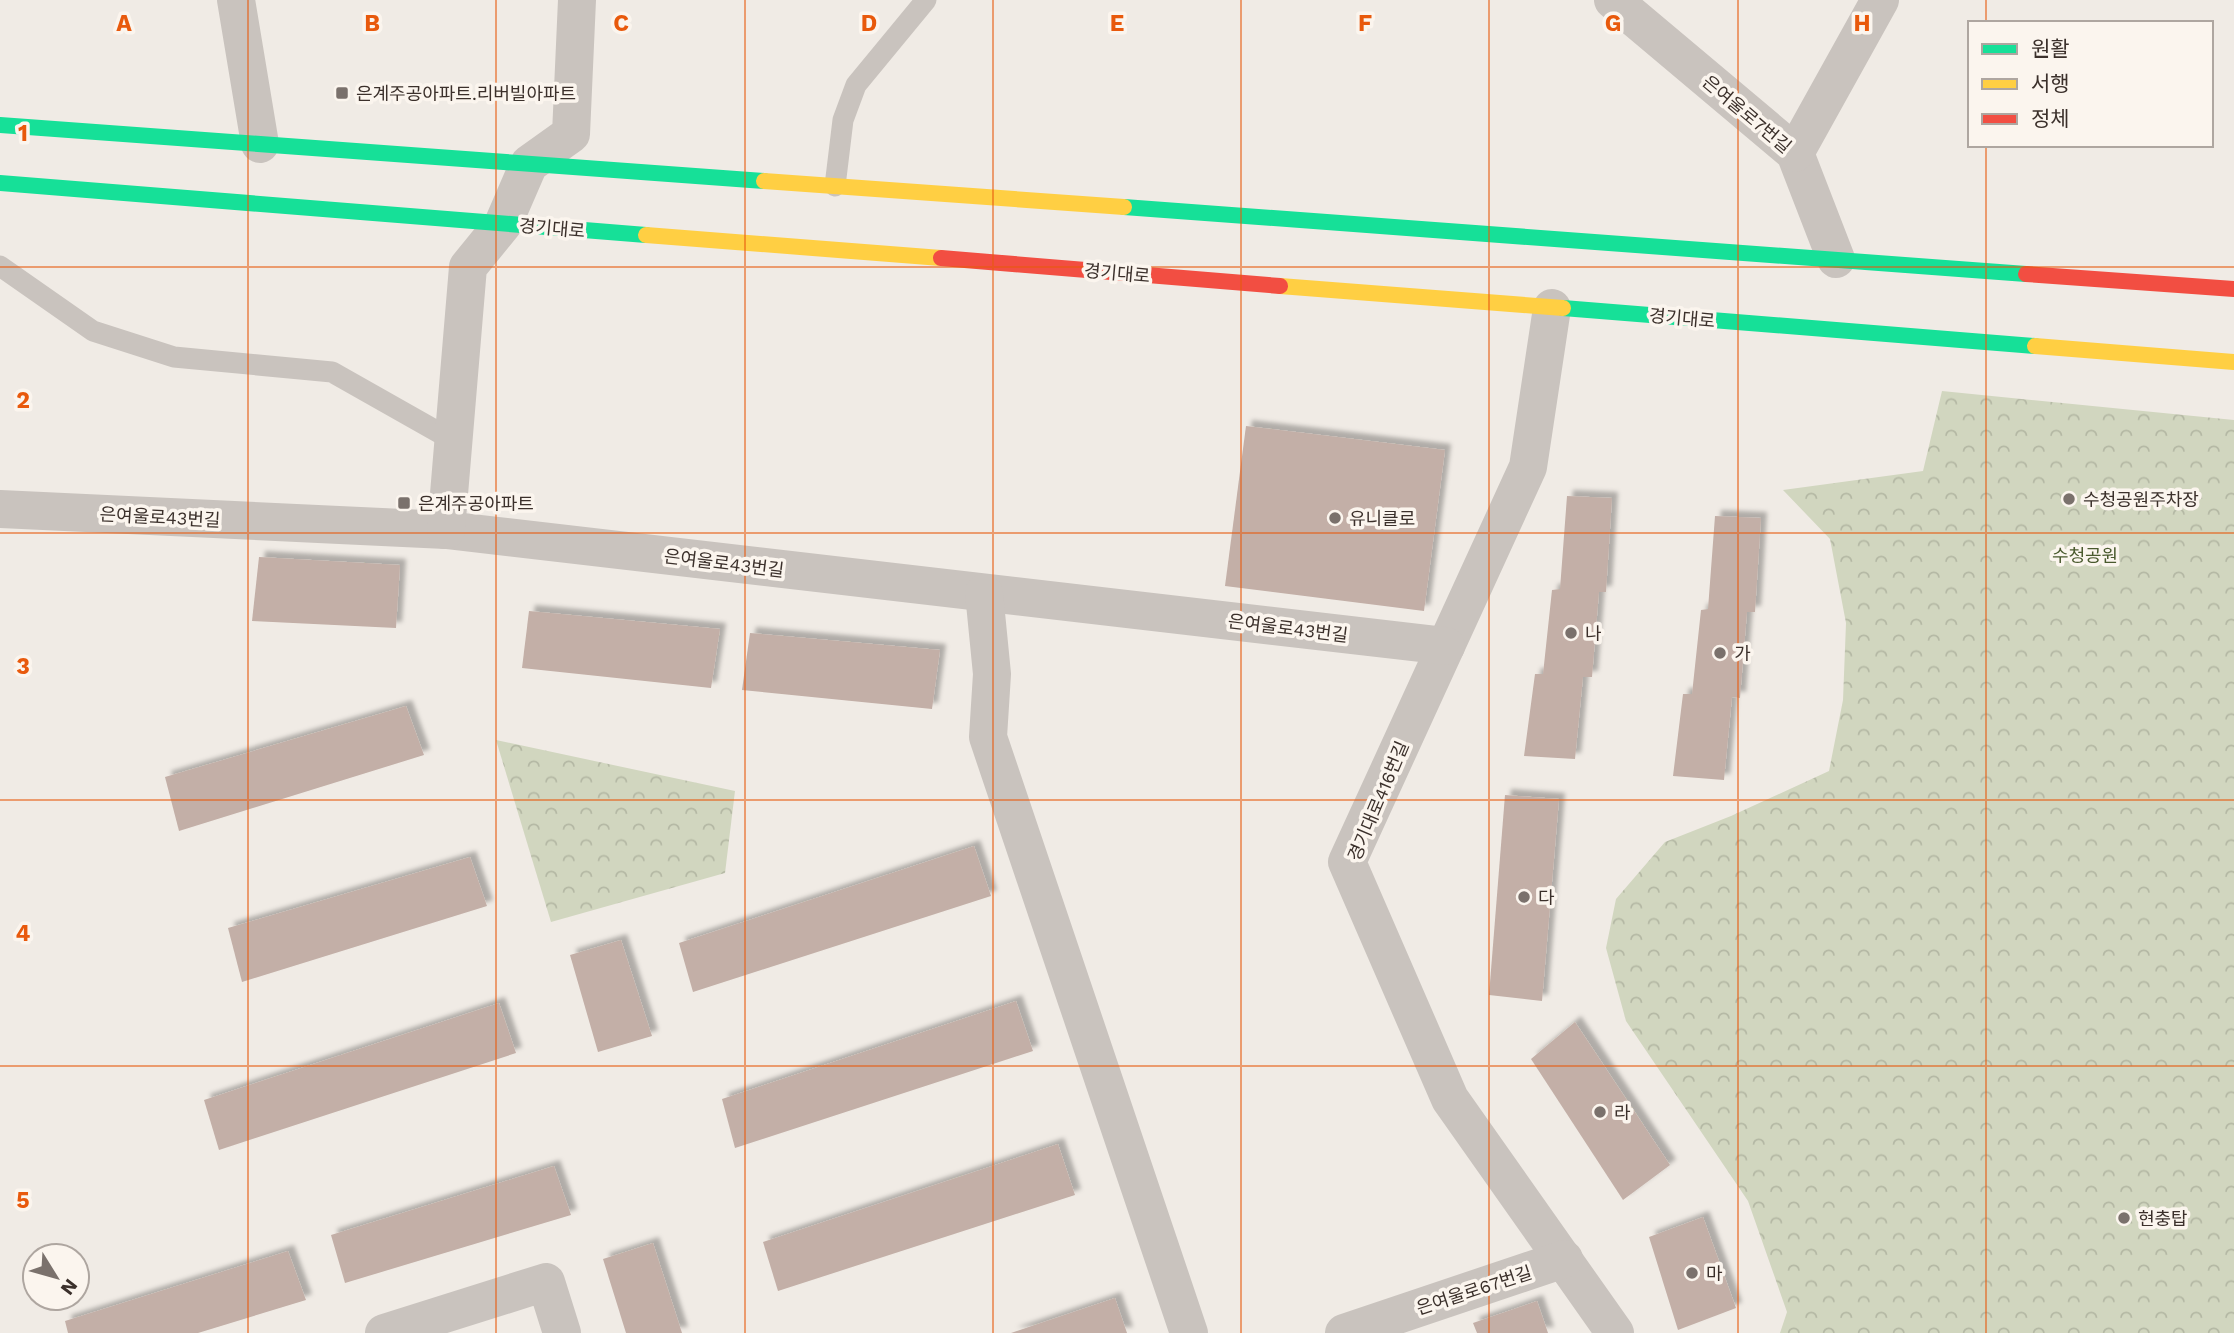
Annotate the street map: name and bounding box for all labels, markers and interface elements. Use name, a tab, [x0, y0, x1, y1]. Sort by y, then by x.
text: A	[116, 10, 132, 37]
text: B	[364, 10, 380, 37]
text: C	[613, 10, 629, 37]
text: D	[861, 10, 877, 37]
text: E	[1110, 10, 1124, 37]
text: F	[1358, 10, 1372, 37]
text: G	[1605, 10, 1621, 37]
text: H	[1853, 10, 1871, 37]
legend	[1968, 21, 2213, 147]
text: 원활	[2031, 36, 2070, 61]
street label: 은여울로7번길	[1698, 71, 1796, 157]
text: 서행	[2031, 71, 2070, 96]
place label: 은계주공아파트.리버빌아파트	[356, 83, 576, 104]
marker: 은계주공아파트.리버빌아파트	[334, 85, 350, 101]
text: 정체	[2031, 106, 2070, 131]
text: 1	[18, 120, 28, 147]
street label: 경기대로	[518, 215, 586, 241]
street label: 경기대로	[1083, 260, 1151, 286]
street label: 경기대로	[1648, 305, 1716, 331]
text: 2	[16, 387, 30, 414]
place label: 수청공원주차장	[2083, 489, 2199, 510]
marker: 수청공원주차장	[2061, 491, 2077, 507]
place label: 은계주공아파트	[418, 493, 534, 514]
marker: 은계주공아파트	[396, 495, 412, 511]
street label: 은여울로43번길	[99, 503, 221, 531]
place label: 유니클로	[1349, 508, 1415, 529]
marker: 유니클로	[1327, 510, 1343, 526]
street label: 은여울로43번길	[663, 545, 785, 581]
park label: 수청공원	[2052, 545, 2118, 566]
street label: 은여울로43번길	[1227, 610, 1349, 646]
place label: 나	[1585, 623, 1602, 644]
marker: 나	[1563, 625, 1579, 641]
place label: 가	[1734, 643, 1751, 664]
marker: 가	[1712, 645, 1728, 661]
text: 3	[16, 653, 30, 680]
street label: 경기대로416번길	[1343, 738, 1413, 864]
place label: 다	[1538, 887, 1555, 908]
marker: 다	[1516, 889, 1532, 905]
text: 4	[16, 920, 31, 947]
place label: 라	[1614, 1102, 1631, 1123]
marker: 라	[1592, 1104, 1608, 1120]
text: 5	[16, 1187, 30, 1214]
place label: 현충탑	[2138, 1208, 2188, 1229]
marker: 현충탑	[2116, 1210, 2132, 1226]
north arrow	[21, 1242, 91, 1312]
street label: 은여울로67번길	[1414, 1261, 1534, 1319]
place label: 마	[1706, 1263, 1723, 1284]
marker: 마	[1684, 1265, 1700, 1281]
text: N	[56, 1274, 83, 1299]

